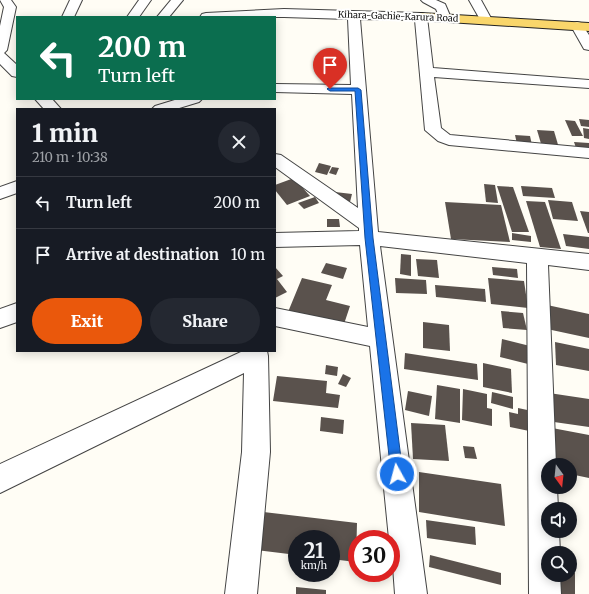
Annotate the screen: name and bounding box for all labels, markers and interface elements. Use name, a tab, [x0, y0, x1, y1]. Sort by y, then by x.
street label: Kihara-Gachie-Karura Road	[338, 8, 459, 24]
text: 200 m	[98, 29, 186, 65]
icon: left	[32, 32, 84, 84]
pin	[313, 48, 347, 89]
icon: arrive	[319, 54, 341, 76]
text: Turn left	[98, 64, 175, 87]
text: 1 min	[32, 118, 98, 149]
button: close	[218, 121, 260, 163]
text: 210 m · 10:38	[32, 149, 108, 166]
icon: left	[32, 192, 54, 214]
text: Turn left	[66, 193, 132, 212]
text: 200 m	[213, 193, 260, 212]
icon: arrive	[32, 244, 54, 266]
text: Arrive at destination	[66, 245, 219, 264]
text: 10 m	[231, 245, 265, 264]
button: Exit	[32, 298, 142, 344]
button: Share	[150, 298, 260, 344]
position arrow	[376, 453, 418, 495]
north arrow	[541, 458, 577, 494]
map controls	[541, 458, 577, 582]
button: sound	[541, 502, 577, 538]
speed limit sign: 30	[348, 530, 400, 582]
text: 21	[304, 538, 324, 563]
button: search	[541, 546, 577, 582]
text: km/h	[301, 559, 327, 572]

